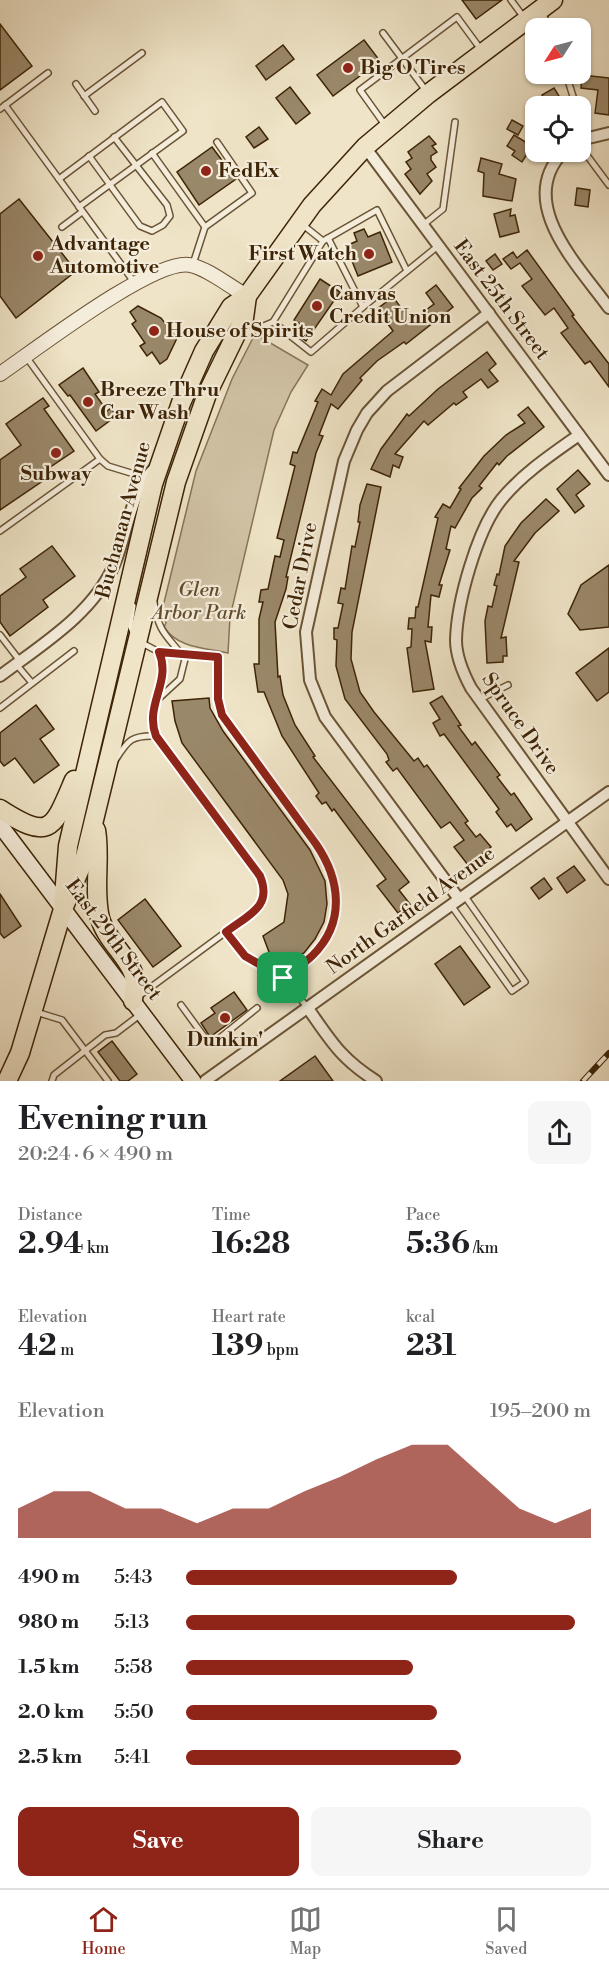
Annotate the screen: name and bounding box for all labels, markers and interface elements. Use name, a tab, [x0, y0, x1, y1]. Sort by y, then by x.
north arrow	[525, 18, 591, 84]
map controls	[525, 18, 591, 162]
place label: Big O Tires	[360, 56, 466, 81]
marker: Big O Tires	[341, 61, 355, 75]
button: locate	[525, 96, 591, 162]
place label: FedEx	[218, 159, 280, 184]
marker: FedEx	[199, 164, 213, 178]
place label: Advantage Automotive	[49, 232, 159, 280]
street label: East 25th Street	[448, 235, 554, 365]
place label: First Watch	[249, 242, 358, 267]
marker: First Watch	[362, 247, 376, 261]
marker: Advantage Automotive	[31, 249, 45, 263]
place label: Canvas Credit Union	[329, 282, 452, 330]
marker: Canvas Credit Union	[310, 299, 324, 313]
place label: House of Spirits	[166, 319, 314, 344]
marker: House of Spirits	[147, 324, 161, 338]
place label: Breeze Thru Car Wash	[100, 378, 220, 426]
marker: Breeze Thru Car Wash	[81, 395, 95, 409]
street label: Buchanan Avenue	[91, 439, 157, 602]
marker: Subway	[49, 446, 63, 460]
place label: Subway	[21, 462, 92, 487]
street label: Cedar Drive	[278, 520, 324, 632]
park label: Glen Arbor Park	[150, 578, 246, 626]
street label: Spruce Drive	[476, 668, 564, 780]
street label: North Garfield Avenue	[322, 841, 500, 981]
street label: East 29th Street	[59, 874, 167, 1006]
pin	[257, 952, 308, 1003]
icon: arrive	[266, 961, 299, 994]
marker: Dunkin'	[218, 1011, 232, 1025]
place label: Dunkin'	[187, 1028, 263, 1053]
text: Evening run	[18, 1099, 207, 1140]
button: share	[528, 1101, 591, 1164]
text: 20:24 · 6 × 490 m	[18, 1142, 173, 1167]
text: Distance	[18, 1205, 83, 1225]
text: Time	[212, 1205, 251, 1225]
text: Pace	[406, 1205, 440, 1225]
text: 2.94	[18, 1225, 84, 1263]
text: 16:28	[212, 1225, 290, 1263]
text: 5:36	[406, 1225, 470, 1263]
text: km	[84, 1238, 109, 1258]
text: /km	[470, 1238, 499, 1258]
text: Elevation	[18, 1307, 87, 1327]
text: Heart rate	[212, 1307, 286, 1327]
text: kcal	[406, 1307, 435, 1327]
text: 42	[18, 1327, 57, 1365]
text: 139	[212, 1327, 263, 1365]
text: 231	[406, 1327, 457, 1365]
text: m	[57, 1340, 74, 1360]
text: bpm	[263, 1340, 299, 1360]
text: Elevation	[18, 1399, 105, 1424]
text: 195–200 m	[490, 1399, 591, 1424]
text: 490 m	[18, 1565, 80, 1590]
text: 5:43	[114, 1565, 152, 1590]
text: 980 m	[18, 1610, 79, 1635]
text: 5:13	[114, 1610, 149, 1635]
text: 1.5 km	[18, 1655, 79, 1680]
text: 5:58	[114, 1655, 153, 1680]
text: 2.0 km	[18, 1700, 84, 1725]
text: 5:50	[114, 1700, 154, 1725]
text: 2.5 km	[18, 1745, 82, 1770]
text: 5:41	[114, 1745, 150, 1770]
button: Save	[18, 1807, 299, 1876]
button: Share	[311, 1807, 591, 1876]
tab: Home	[82, 1903, 126, 1959]
tab: Map	[289, 1903, 322, 1959]
tab: Saved	[485, 1903, 527, 1959]

